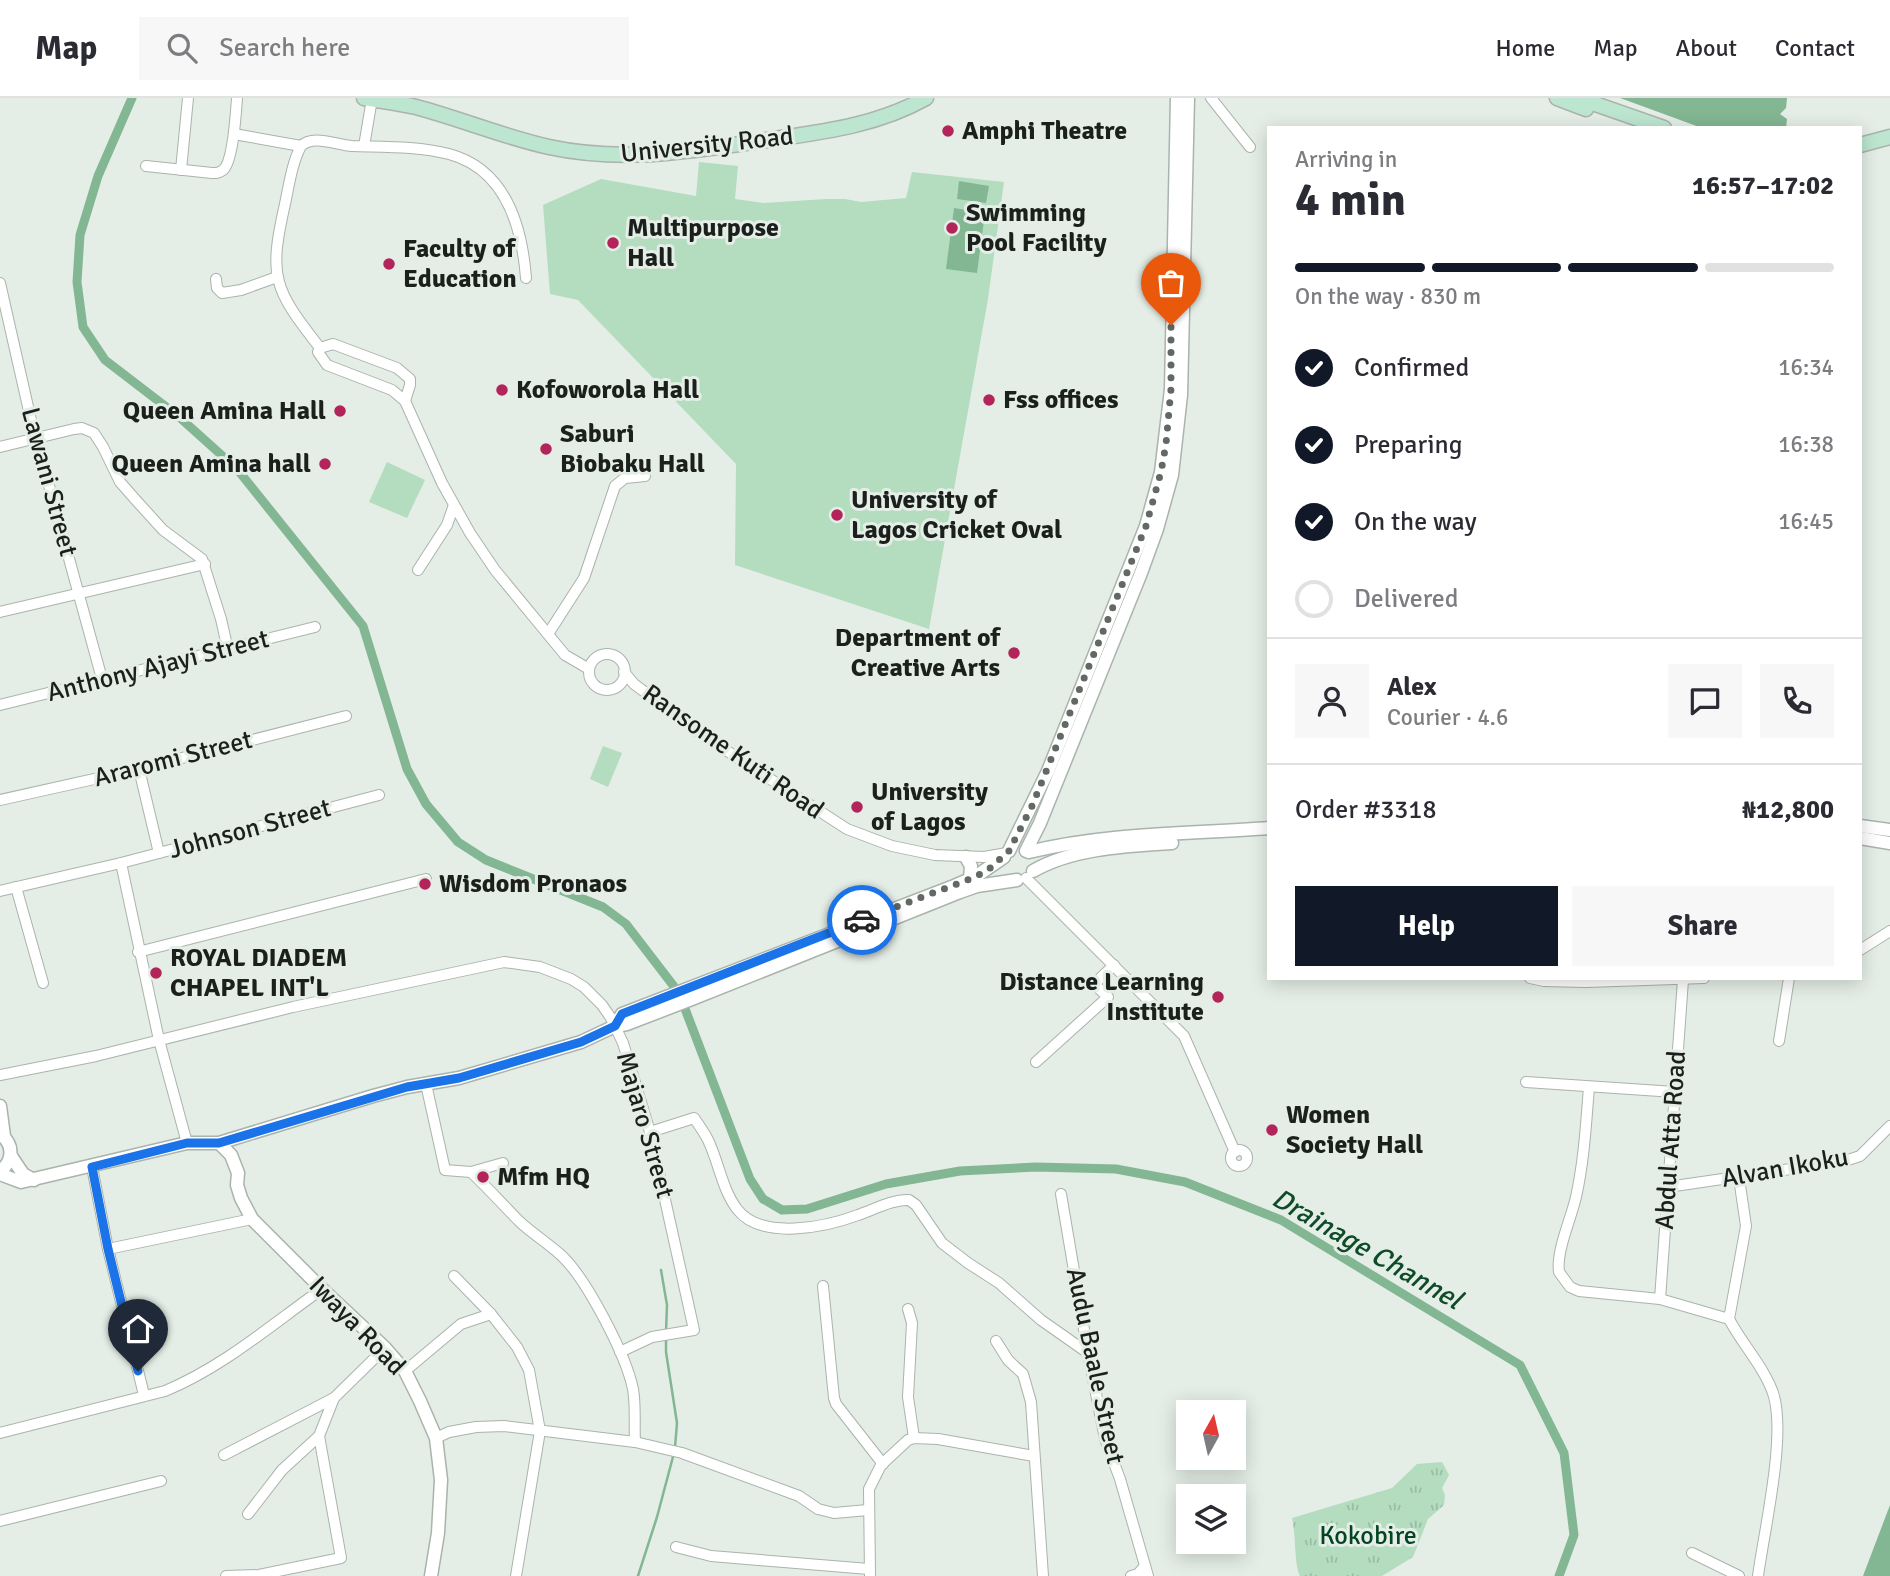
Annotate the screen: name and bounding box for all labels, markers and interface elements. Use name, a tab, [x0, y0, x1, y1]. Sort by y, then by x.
search box	[139, 17, 629, 80]
text: Map	[35, 28, 97, 69]
icon: search	[163, 29, 201, 67]
text: Search here	[219, 32, 350, 64]
text: Home	[1495, 33, 1555, 63]
text: Map	[1593, 33, 1638, 63]
text: About	[1676, 33, 1737, 63]
text: Contact	[1775, 33, 1855, 63]
place label: Amphi Theatre	[962, 115, 1127, 147]
street label: University Road	[619, 120, 795, 170]
marker: Amphi Theatre	[940, 123, 956, 139]
text: Arriving in	[1295, 145, 1397, 174]
text: 16:57–17:02	[1692, 170, 1834, 202]
text: 4 min	[1295, 172, 1406, 228]
place label: Swimming Pool Facility	[966, 197, 1107, 259]
place label: Multipurpose Hall	[627, 212, 779, 274]
marker: Swimming Pool Facility	[944, 220, 960, 236]
place label: Faculty of Education	[403, 233, 517, 295]
marker: Multipurpose Hall	[605, 235, 621, 251]
pin	[1141, 253, 1201, 325]
marker: Faculty of Education	[381, 256, 397, 272]
icon: bag	[1152, 264, 1190, 302]
text: On the way · 830 m	[1295, 282, 1481, 311]
icon: check	[1295, 349, 1333, 387]
text: Confirmed	[1354, 352, 1469, 384]
text: 16:34	[1778, 353, 1834, 382]
place label: Kofoworola Hall	[516, 374, 699, 406]
marker: Kofoworola Hall	[494, 382, 510, 398]
place label: Fss offices	[1003, 384, 1119, 416]
marker: Fss offices	[981, 392, 997, 408]
place label: Queen Amina Hall	[123, 395, 326, 427]
marker: Queen Amina Hall	[332, 403, 348, 419]
street label: Lawani Street	[14, 404, 84, 560]
place label: Saburi Biobaku Hall	[560, 418, 705, 480]
icon: check	[1295, 426, 1333, 464]
text: Preparing	[1354, 429, 1462, 461]
text: 16:38	[1778, 430, 1834, 459]
marker: Saburi Biobaku Hall	[538, 441, 554, 457]
place label: Queen Amina hall	[112, 448, 311, 480]
marker: Queen Amina hall	[317, 456, 333, 472]
place label: University of Lagos Cricket Oval	[851, 484, 1062, 546]
icon: check	[1295, 503, 1333, 541]
text: On the way	[1354, 506, 1477, 538]
marker: University of Lagos Cricket Oval	[829, 507, 845, 523]
text: 16:45	[1778, 507, 1834, 536]
text: Delivered	[1354, 583, 1459, 615]
place label: Department of Creative Arts	[835, 622, 1002, 684]
street label: Anthony Ajayi Street	[44, 623, 272, 709]
marker: Department of Creative Arts	[1006, 645, 1022, 661]
button: person	[1295, 664, 1369, 738]
button: chat	[1668, 664, 1742, 738]
button: phone	[1760, 664, 1834, 738]
text: Alex	[1387, 671, 1437, 703]
street label: Ransome Kuti Road	[636, 677, 830, 827]
text: Courier · 4.6	[1387, 703, 1508, 732]
street label: Araromi Street	[90, 724, 256, 794]
place label: University of Lagos	[871, 776, 988, 838]
street label: Johnson Street	[166, 792, 334, 866]
text: Order #3318	[1295, 794, 1436, 826]
text: ₦12,800	[1742, 794, 1834, 826]
marker: University of Lagos	[849, 799, 865, 815]
place label: Wisdom Pronaos	[439, 868, 627, 900]
marker: Wisdom Pronaos	[417, 876, 433, 892]
courier	[827, 885, 897, 955]
button: Help	[1295, 886, 1558, 966]
button: Share	[1572, 886, 1834, 966]
icon: car	[843, 901, 881, 939]
place label: ROYAL DIADEM CHAPEL INT'L	[170, 942, 347, 1004]
marker: ROYAL DIADEM CHAPEL INT'L	[148, 965, 164, 981]
place label: Distance Learning Institute	[999, 966, 1204, 1028]
marker: Distance Learning Institute	[1210, 989, 1226, 1005]
street label: Majaro Street	[609, 1048, 681, 1202]
street label: Abdul Atta Road	[1649, 1050, 1693, 1230]
place label: Women Society Hall	[1286, 1099, 1423, 1161]
marker: Women Society Hall	[1264, 1122, 1280, 1138]
street label: Alvan Ikoku	[1719, 1141, 1851, 1195]
place label: Mfm HQ	[497, 1161, 590, 1193]
marker: Mfm HQ	[475, 1169, 491, 1185]
water label: Drainage Channel	[1266, 1181, 1469, 1318]
street label: Audu Baale Street	[1059, 1265, 1131, 1467]
street label: Iwaya Road	[302, 1270, 412, 1382]
pin	[108, 1299, 168, 1371]
icon: home	[119, 1310, 157, 1348]
north arrow	[1176, 1400, 1246, 1470]
map controls	[1176, 1400, 1246, 1554]
button: layers	[1176, 1484, 1246, 1554]
park label: Kokobire	[1319, 1520, 1417, 1552]

